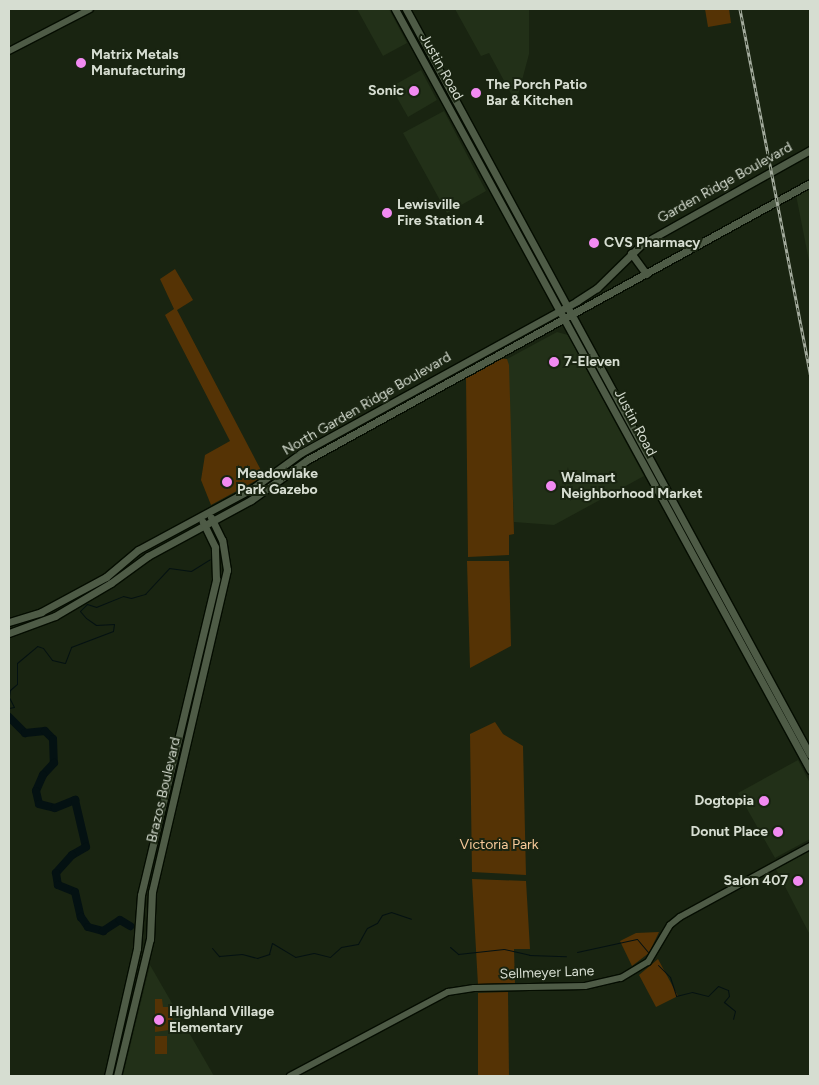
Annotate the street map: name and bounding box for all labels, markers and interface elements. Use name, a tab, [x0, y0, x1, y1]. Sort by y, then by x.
street label: Justin Road	[416, 31, 466, 103]
place label: Matrix Metals Manufacturing	[91, 47, 186, 80]
marker: Matrix Metals Manufacturing	[75, 57, 87, 69]
place label: The Porch Patio Bar & Kitchen	[486, 77, 587, 110]
place label: Sonic	[368, 83, 404, 99]
marker: Sonic	[408, 85, 420, 97]
marker: The Porch Patio Bar & Kitchen	[470, 87, 482, 99]
street label: Garden Ridge Boulevard	[655, 139, 795, 227]
place label: Lewisville Fire Station 4	[397, 197, 484, 230]
marker: Lewisville Fire Station 4	[381, 207, 393, 219]
place label: CVS Pharmacy	[604, 235, 700, 251]
marker: CVS Pharmacy	[588, 237, 600, 249]
street label: North Garden Ridge Boulevard	[280, 349, 454, 459]
place label: 7-Eleven	[564, 354, 620, 370]
marker: 7-Eleven	[548, 356, 560, 368]
street label: Justin Road	[610, 387, 660, 459]
place label: Meadowlake Park Gazebo	[237, 466, 318, 498]
place label: Walmart Neighborhood Market	[561, 470, 703, 502]
marker: Meadowlake Park Gazebo	[221, 476, 233, 488]
marker: Walmart Neighborhood Market	[545, 480, 557, 492]
street label: Brazos Boulevard	[144, 736, 184, 844]
place label: Dogtopia	[694, 793, 754, 809]
marker: Dogtopia	[758, 795, 770, 807]
place label: Donut Place	[690, 824, 768, 840]
marker: Donut Place	[772, 826, 784, 838]
park label: Victoria Park	[459, 837, 539, 853]
place label: Salon 407	[723, 873, 788, 889]
marker: Salon 407	[792, 875, 804, 887]
street label: Sellmeyer Lane	[499, 963, 595, 983]
place label: Highland Village Elementary	[169, 1004, 274, 1036]
marker: Highland Village Elementary	[153, 1014, 165, 1026]

